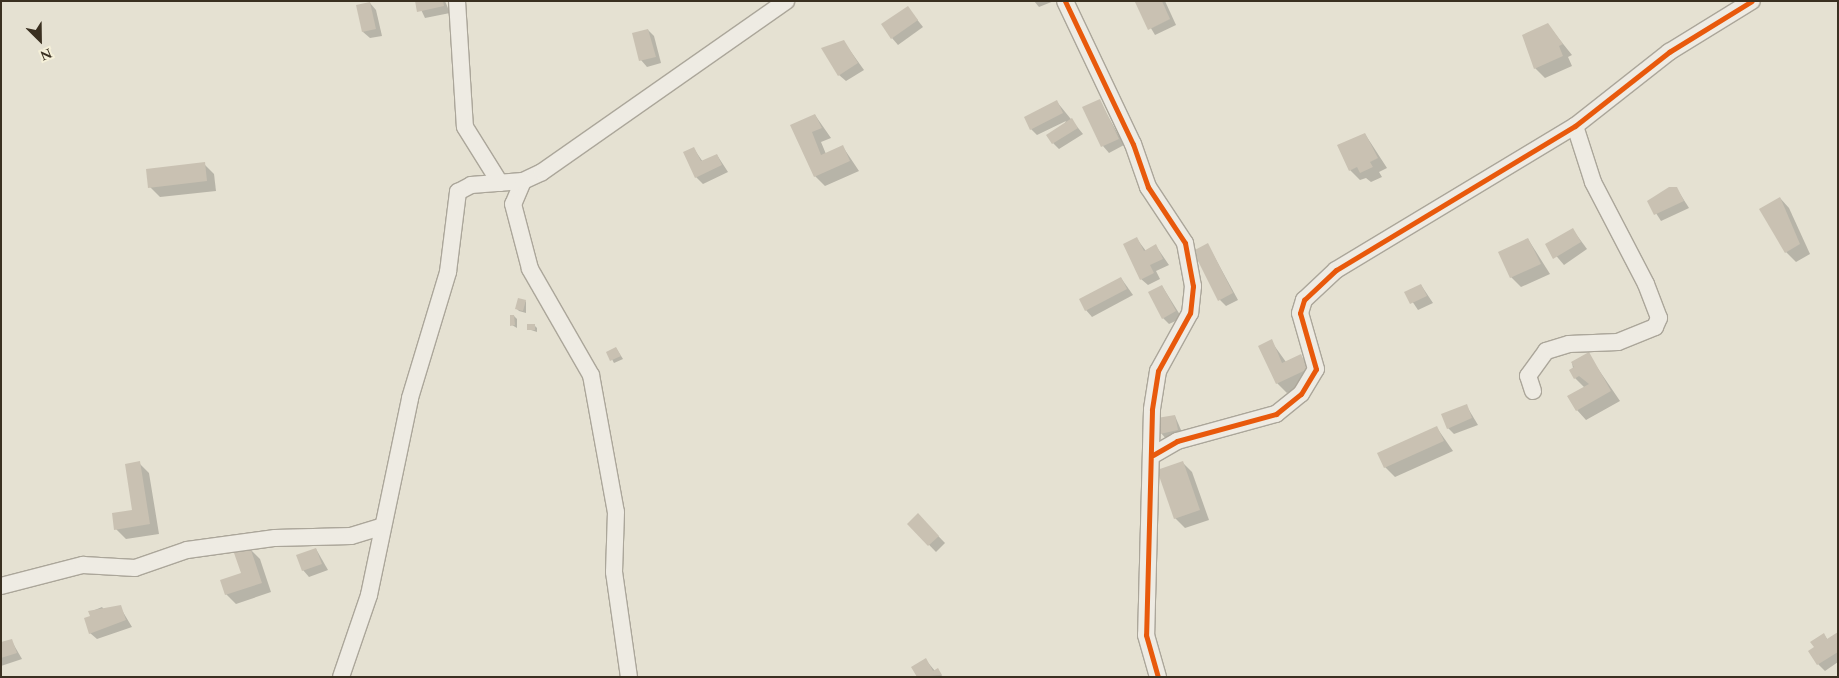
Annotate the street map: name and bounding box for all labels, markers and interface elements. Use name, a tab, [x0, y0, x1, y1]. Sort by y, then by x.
north arrow	[15, 15, 65, 65]
text: N	[37, 42, 55, 66]

